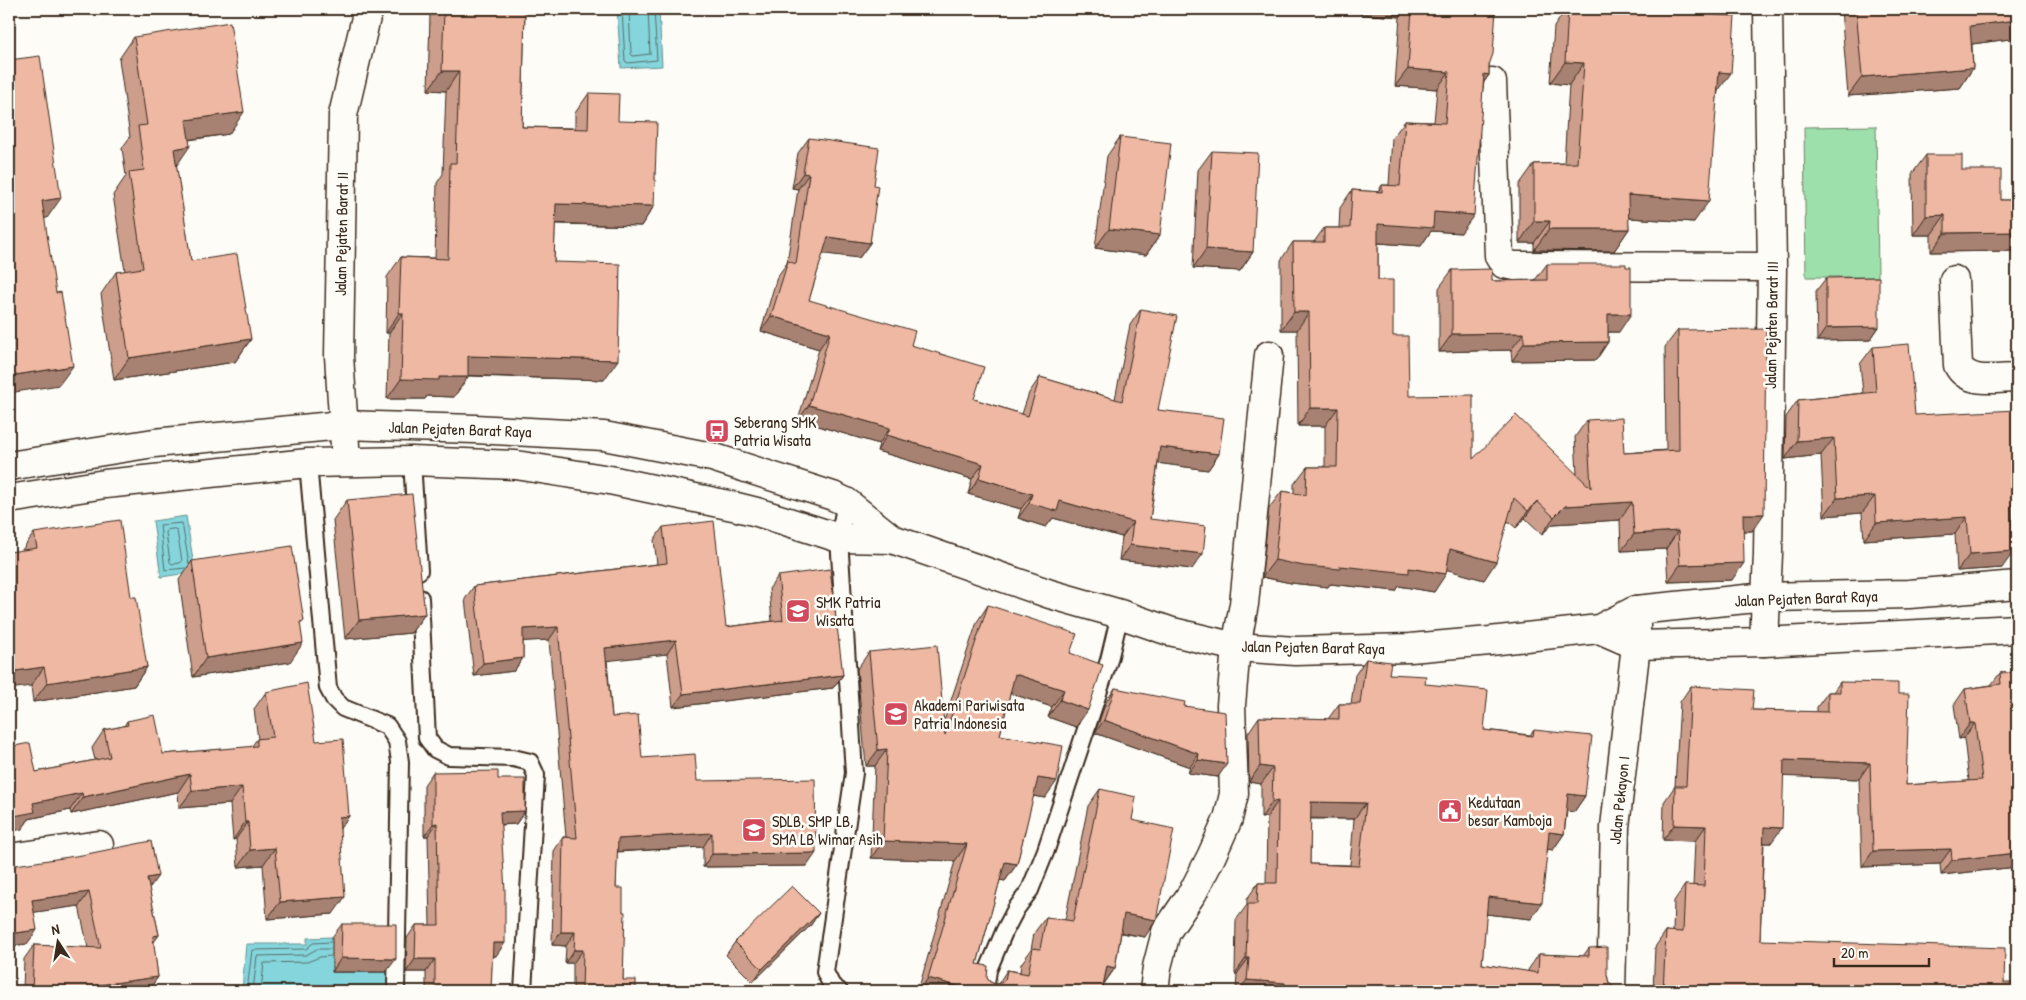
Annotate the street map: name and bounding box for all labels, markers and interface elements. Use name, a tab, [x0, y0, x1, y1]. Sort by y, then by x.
street label: Jalan Pejaten Barat II	[329, 172, 353, 296]
street label: Jalan Pejaten Barat III	[1759, 261, 1783, 389]
place label: Seberang SMK Patria Wisata	[734, 411, 817, 451]
street label: Jalan Pejaten Barat Raya	[388, 416, 532, 442]
bus stop icon: Seberang SMK Patria Wisata	[704, 418, 730, 444]
street label: Jalan Pejaten Barat Raya	[1734, 585, 1878, 611]
place label: SMK Patria Wisata	[816, 591, 880, 631]
school or university icon: SMK Patria Wisata	[785, 598, 811, 624]
street label: Jalan Pejaten Barat Raya	[1241, 635, 1385, 659]
place label: Akademi Pariwisata Patria Indonesia	[914, 694, 1024, 734]
school or university icon: Akademi Pariwisata Patria Indonesia	[883, 701, 909, 727]
street label: Jalan Pekayon I	[1603, 755, 1635, 845]
place label: Kedutaan besar Kamboja	[1468, 791, 1552, 831]
public building icon: Kedutaan besar Kamboja	[1437, 798, 1463, 824]
place label: SDLB, SMP LB, SMA LB Wimar Asih	[772, 810, 883, 850]
school or university icon: SDLB, SMP LB, SMA LB Wimar Asih	[741, 817, 767, 843]
north arrow	[32, 918, 82, 968]
text: N	[50, 919, 61, 939]
scale bar	[1834, 935, 1928, 967]
text: 20 m	[1841, 942, 1868, 963]

